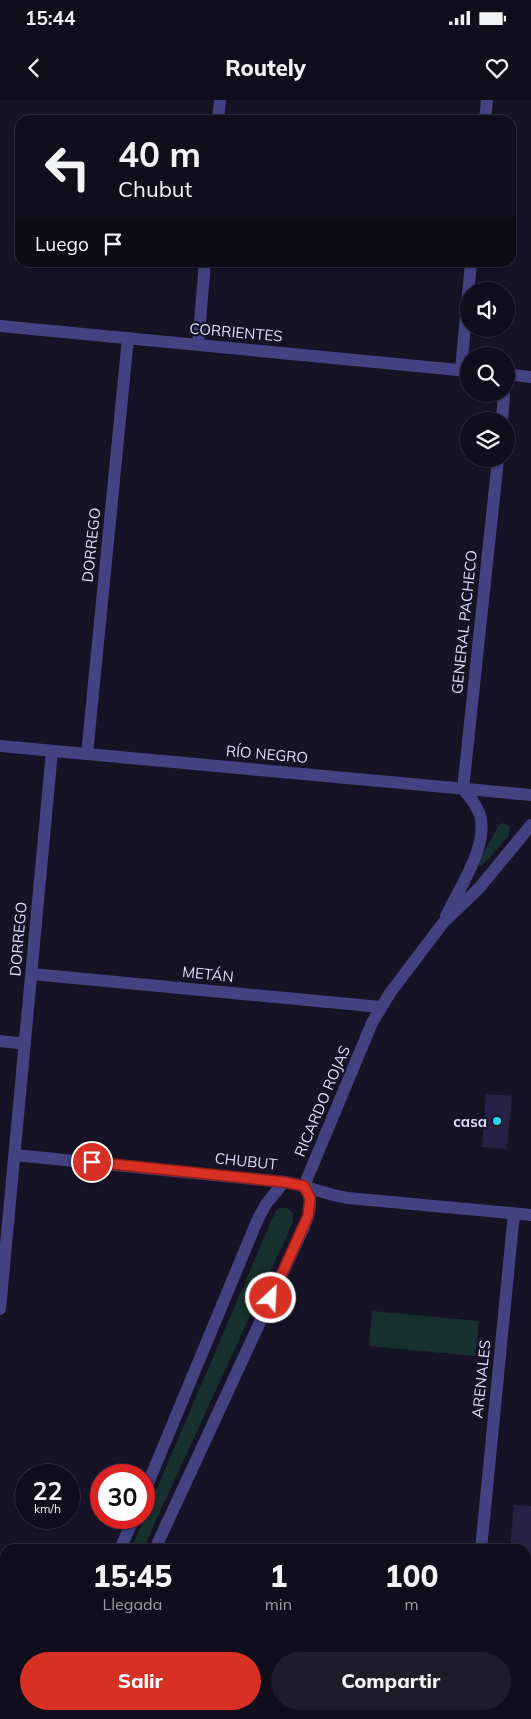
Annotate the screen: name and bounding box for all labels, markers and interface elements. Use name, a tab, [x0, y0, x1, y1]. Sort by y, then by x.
text: 15:44	[25, 6, 75, 30]
icon: back	[20, 54, 48, 82]
text: Routely	[225, 54, 306, 82]
icon: heart	[483, 54, 511, 82]
text: 40 m	[118, 132, 201, 176]
icon: left	[35, 135, 100, 200]
text: Chubut	[118, 175, 192, 203]
icon: arrive	[99, 230, 127, 258]
text: Luego	[35, 232, 89, 256]
map controls	[460, 282, 515, 467]
button: sound	[460, 282, 515, 337]
street label: CORRIENTES	[189, 318, 283, 346]
button: search	[460, 347, 515, 402]
button: layers	[460, 412, 515, 467]
street label: DORREGO	[78, 507, 104, 583]
street label: GENERAL PACHECO	[447, 549, 481, 695]
street label: RÍO NEGRO	[225, 741, 309, 767]
street label: DORREGO	[5, 901, 31, 977]
street label: METÁN	[181, 962, 235, 986]
street label: RICARDO ROJAS	[290, 1043, 354, 1159]
place label: casa	[453, 1112, 487, 1131]
marker: casa	[491, 1115, 503, 1127]
pin	[71, 1141, 113, 1183]
icon: arrive	[78, 1148, 106, 1176]
street label: CHUBUT	[214, 1148, 278, 1174]
position arrow	[244, 1271, 296, 1323]
street label: ARENALES	[467, 1339, 495, 1419]
speed limit sign: 30	[90, 1464, 155, 1529]
text: 22	[32, 1475, 63, 1506]
text: km/h	[34, 1501, 61, 1516]
text: 15:45	[92, 1557, 172, 1595]
text: 1	[269, 1557, 287, 1595]
text: 100	[385, 1557, 439, 1595]
text: Llegada	[103, 1594, 162, 1614]
text: min	[265, 1594, 292, 1614]
text: m	[404, 1594, 419, 1614]
button: Salir	[20, 1652, 261, 1710]
button: Compartir	[271, 1652, 511, 1710]

